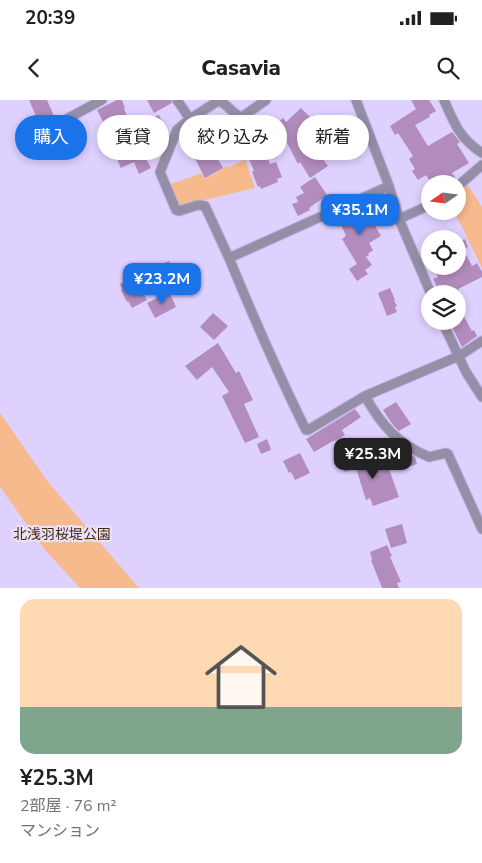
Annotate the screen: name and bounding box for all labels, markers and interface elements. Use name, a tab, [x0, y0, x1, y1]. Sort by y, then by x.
text: 20:39	[25, 5, 75, 31]
text: Casavia	[201, 53, 281, 83]
icon: back	[20, 54, 48, 82]
icon: search	[434, 54, 462, 82]
chip: 購入	[15, 115, 87, 160]
chip: 賃貸	[97, 115, 169, 160]
chip: 絞り込み	[179, 115, 287, 160]
chip: 新着	[297, 115, 369, 160]
north arrow	[421, 175, 466, 220]
map controls	[421, 175, 466, 330]
pin: ¥35.1M	[319, 194, 401, 236]
text: ¥35.1M	[332, 199, 388, 221]
button: locate	[421, 230, 466, 275]
pin: ¥23.2M	[121, 262, 203, 305]
text: ¥23.2M	[134, 268, 190, 290]
button: layers	[421, 285, 466, 330]
pin: ¥25.3M	[332, 438, 414, 480]
text: ¥25.3M	[345, 443, 401, 465]
park label: 北浅羽桜堤公園	[13, 525, 111, 544]
icon: home	[196, 632, 286, 722]
text: ¥25.3M	[20, 764, 94, 792]
text: 2部屋 · 76 m²	[20, 795, 117, 817]
text: マンション	[20, 820, 100, 842]

